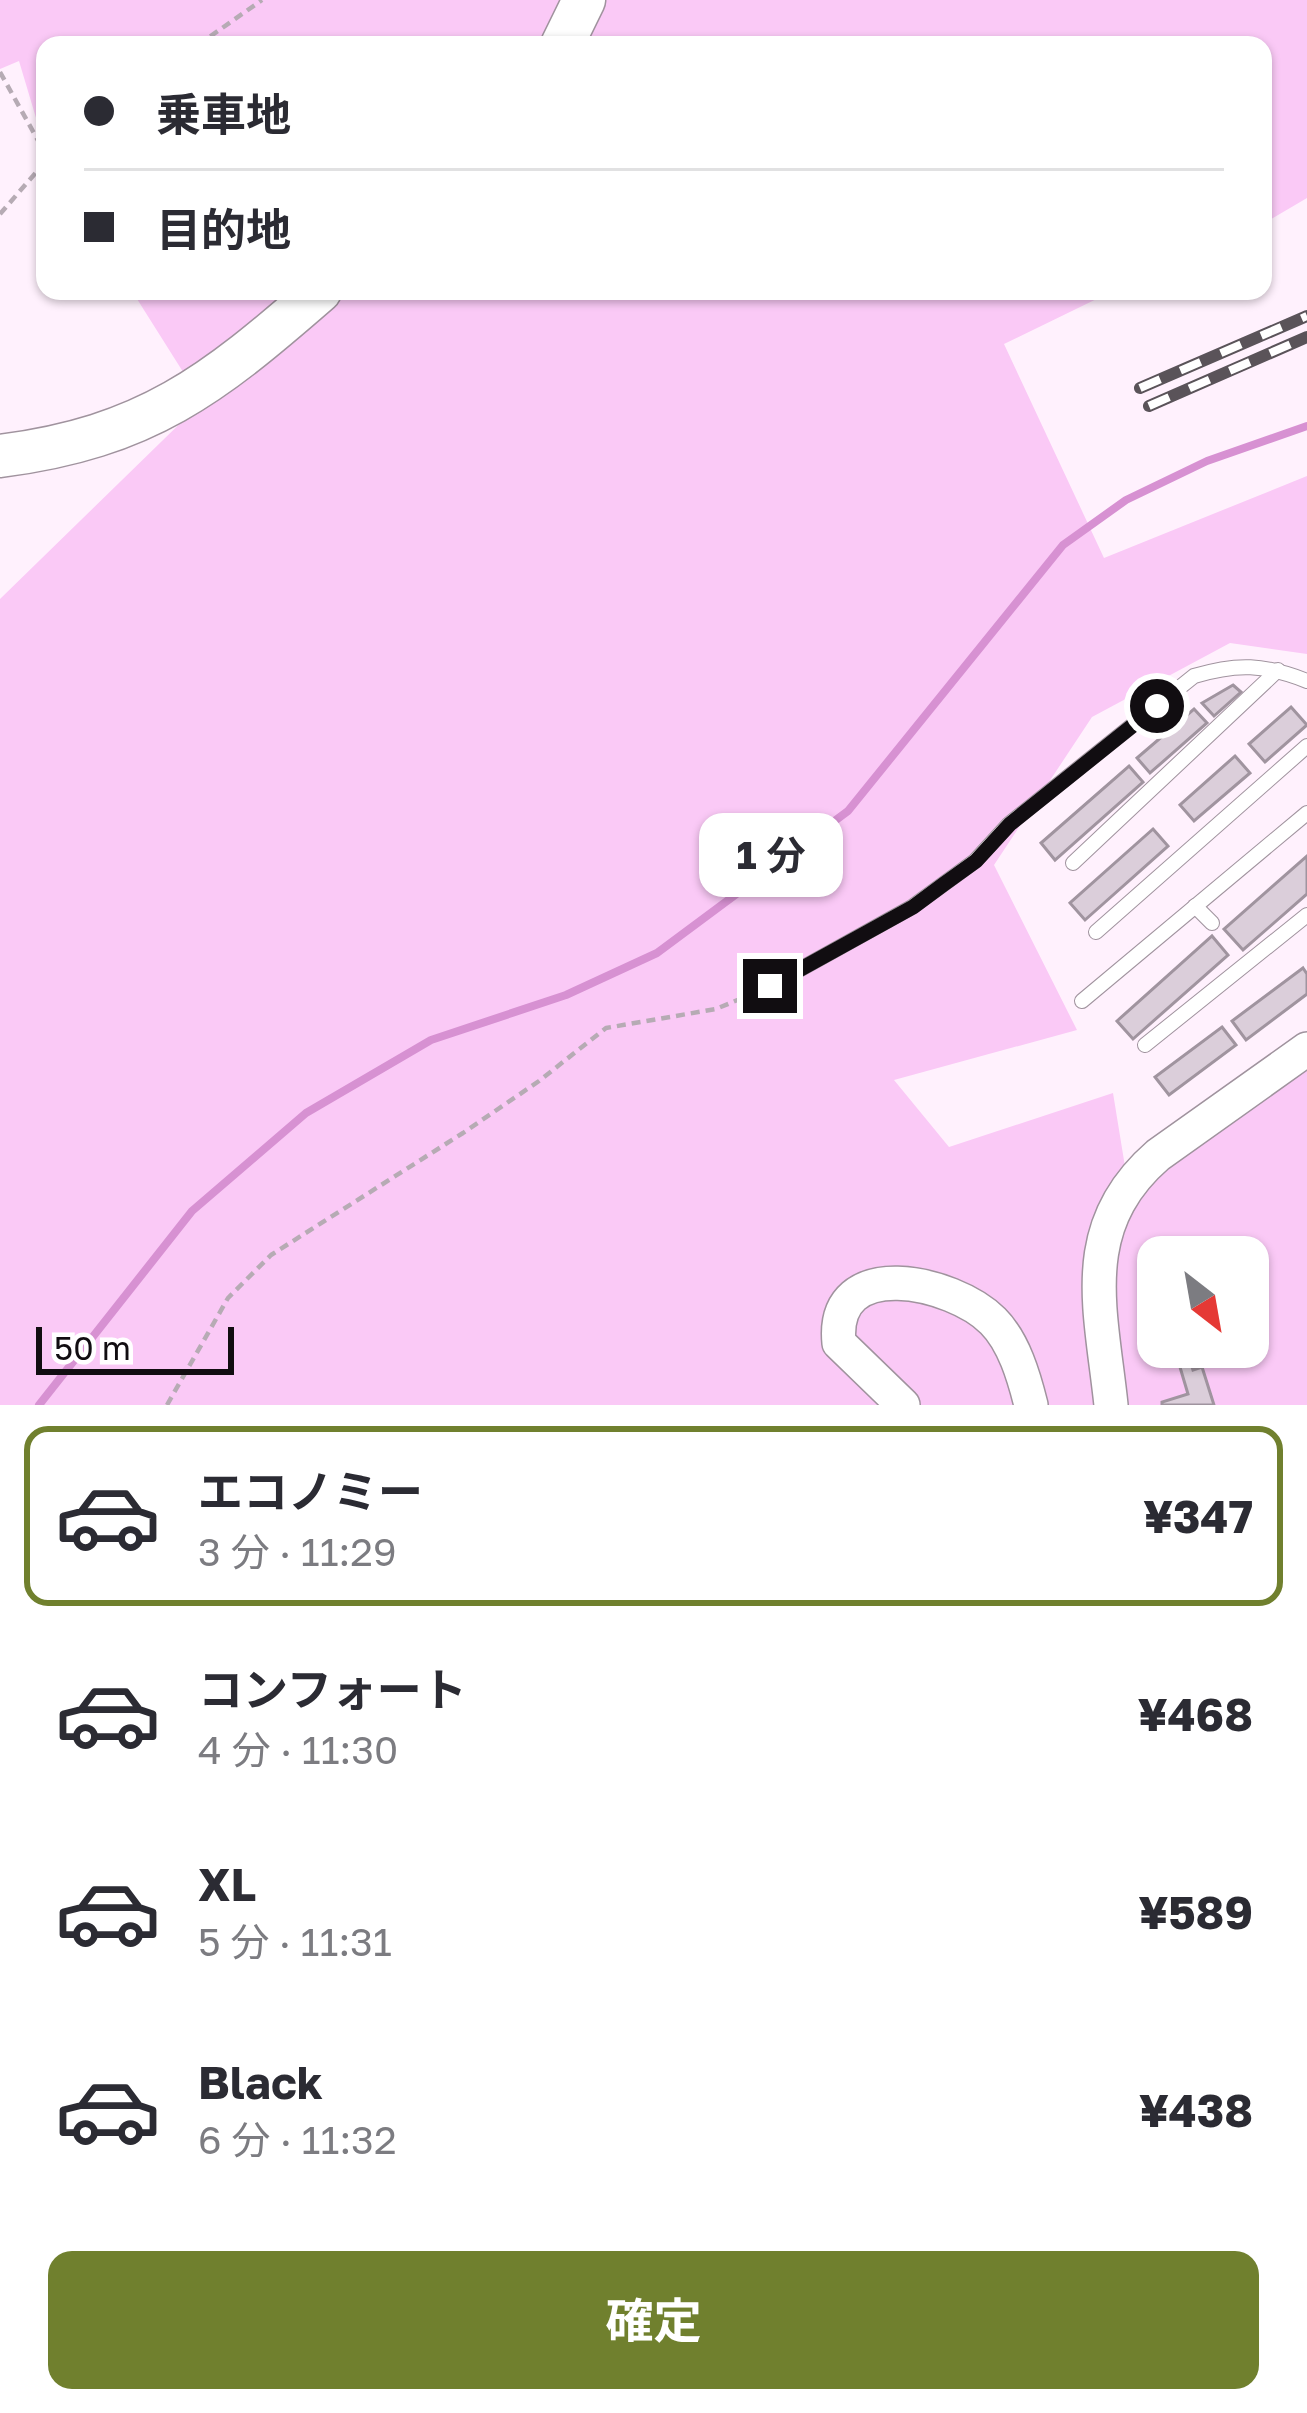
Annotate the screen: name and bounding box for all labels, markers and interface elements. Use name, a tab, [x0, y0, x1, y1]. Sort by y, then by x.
text: 乗車地	[156, 87, 291, 141]
text: 目的地	[156, 202, 291, 256]
route start	[1130, 679, 1184, 733]
callout: 1 分	[698, 812, 842, 896]
text: 1 分	[737, 831, 805, 878]
route end	[743, 959, 797, 1013]
north arrow	[1137, 1236, 1269, 1368]
map controls	[1137, 1236, 1269, 1368]
scale bar	[36, 1321, 234, 1374]
text: 50 m	[54, 1328, 131, 1367]
icon: car	[54, 1462, 162, 1570]
text: エコノミー	[198, 1464, 423, 1518]
text: ¥347	[1143, 1489, 1253, 1543]
text: 3 分 · 11:29	[198, 1528, 397, 1575]
icon: car	[54, 1660, 162, 1768]
text: コンフォート	[198, 1662, 467, 1716]
text: ¥468	[1138, 1687, 1253, 1741]
text: 4 分 · 11:30	[198, 1726, 398, 1773]
text: XL	[198, 1857, 256, 1911]
icon: car	[54, 1858, 162, 1966]
text: ¥589	[1138, 1885, 1253, 1939]
text: 5 分 · 11:31	[198, 1918, 392, 1965]
text: Black	[198, 2055, 323, 2109]
icon: car	[54, 2056, 162, 2164]
text: ¥438	[1139, 2083, 1253, 2137]
text: 6 分 · 11:32	[198, 2116, 397, 2163]
button: 確定	[48, 2251, 1259, 2389]

